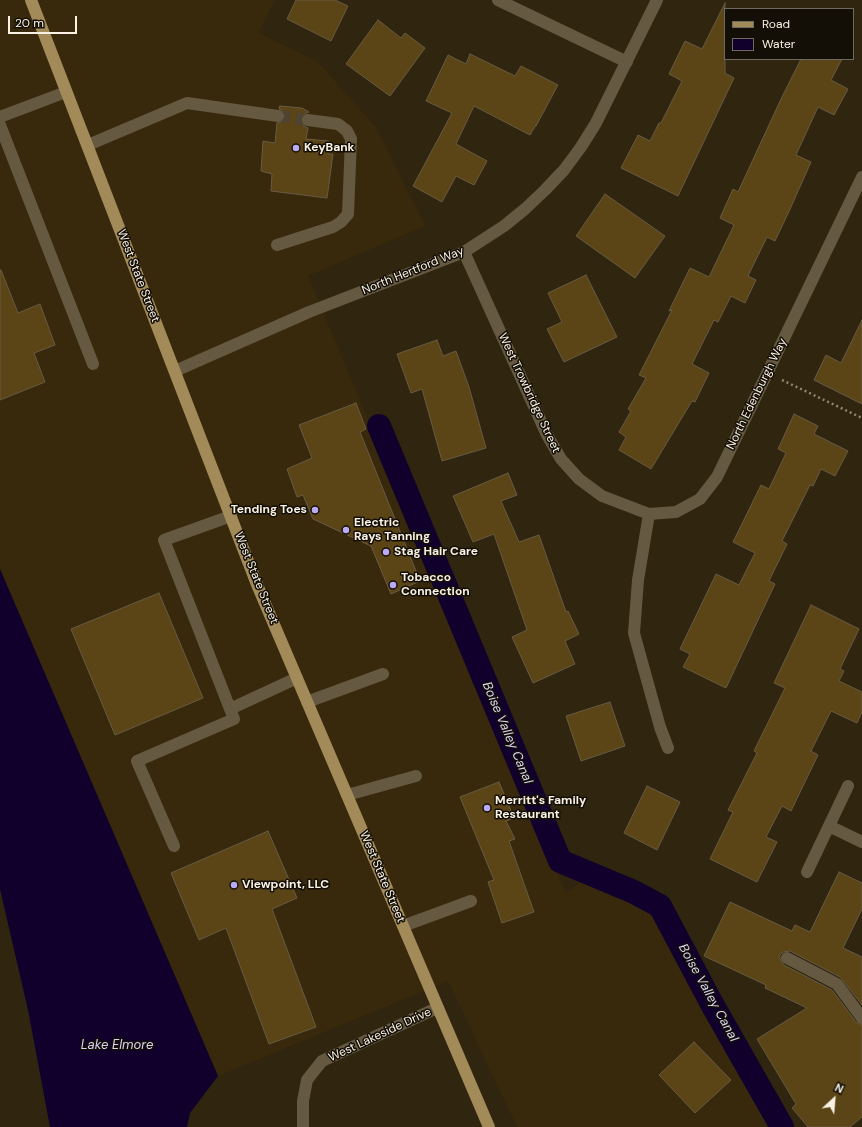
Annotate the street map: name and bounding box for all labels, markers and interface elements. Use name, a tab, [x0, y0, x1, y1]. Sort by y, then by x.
scale bar	[10, 8, 79, 34]
legend	[724, 8, 854, 60]
text: 20 m	[15, 15, 44, 31]
text: Road	[762, 16, 790, 32]
text: Water	[762, 36, 795, 52]
place label: KeyBank	[304, 141, 355, 155]
marker: KeyBank	[291, 143, 301, 153]
street label: West State Street	[114, 228, 162, 324]
street label: North Hertford Way	[360, 244, 466, 298]
street label: West Trowbridge Street	[495, 331, 563, 455]
street label: North Edenburgh Way	[724, 336, 790, 452]
place label: Tending Toes	[231, 503, 307, 517]
marker: Tending Toes	[310, 505, 320, 515]
place label: Electric Rays Tanning	[354, 516, 430, 544]
marker: Electric Rays Tanning	[341, 525, 351, 535]
street label: West State Street	[231, 530, 281, 626]
place label: Stag Hair Care	[394, 545, 478, 559]
marker: Stag Hair Care	[381, 547, 391, 557]
place label: Tobacco Connection	[401, 571, 470, 599]
marker: Tobacco Connection	[388, 580, 398, 590]
water label: Boise Valley Canal	[478, 680, 536, 786]
place label: Merritt's Family Restaurant	[495, 794, 586, 822]
marker: Merritt's Family Restaurant	[482, 803, 492, 813]
street label: West State Street	[356, 829, 408, 925]
place label: Viewpoint, LLC	[242, 878, 329, 892]
marker: Viewpoint, LLC	[229, 880, 239, 890]
water label: Boise Valley Canal	[675, 941, 741, 1045]
street label: West Lakeside Drive	[326, 1005, 434, 1065]
water label: Lake Elmore	[81, 1038, 153, 1054]
north arrow	[814, 1079, 854, 1119]
text: N	[833, 1080, 846, 1096]

